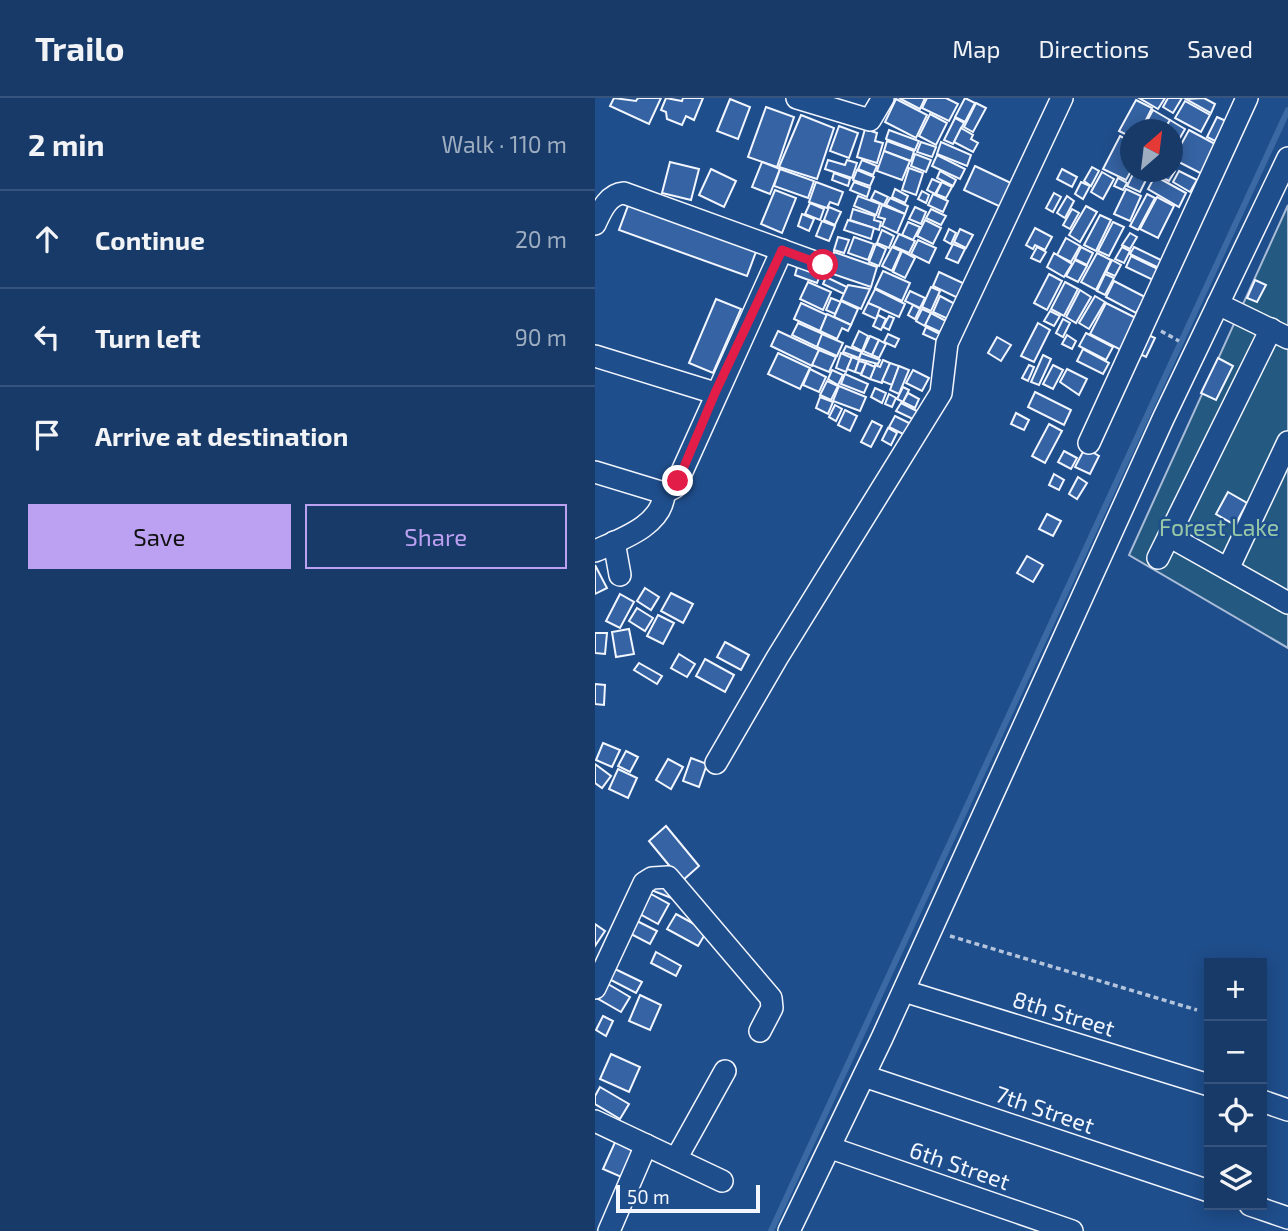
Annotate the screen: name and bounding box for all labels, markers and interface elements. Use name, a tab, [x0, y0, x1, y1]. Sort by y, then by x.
text: Trailo	[35, 28, 125, 68]
text: Map	[952, 34, 1000, 63]
text: Directions	[1038, 34, 1149, 63]
text: Saved	[1187, 34, 1253, 63]
north arrow	[1120, 119, 1183, 182]
text: 2 min	[28, 126, 105, 162]
text: Walk · 110 m	[441, 130, 567, 158]
icon: ahead	[28, 220, 66, 258]
text: Continue	[95, 224, 205, 255]
text: 20 m	[515, 225, 567, 253]
route start	[807, 249, 838, 280]
icon: left	[28, 318, 66, 356]
text: Turn left	[95, 322, 201, 353]
text: 90 m	[515, 323, 567, 351]
icon: arrive	[28, 416, 66, 454]
text: Arrive at destination	[95, 420, 348, 451]
route end	[662, 465, 693, 496]
button: Save	[28, 504, 291, 569]
button: Share	[305, 504, 567, 569]
park label: Forest Lake	[1159, 513, 1279, 541]
map controls	[1204, 958, 1267, 1210]
button: +	[1204, 958, 1267, 1021]
street label: 8th Street	[1010, 984, 1119, 1042]
button: −	[1204, 1021, 1267, 1084]
street label: 7th Street	[992, 1079, 1098, 1139]
button: locate	[1204, 1084, 1267, 1147]
street label: 6th Street	[906, 1135, 1014, 1195]
button: layers	[1204, 1147, 1267, 1210]
scale bar	[616, 1182, 759, 1214]
text: 50 m	[627, 1185, 670, 1208]

